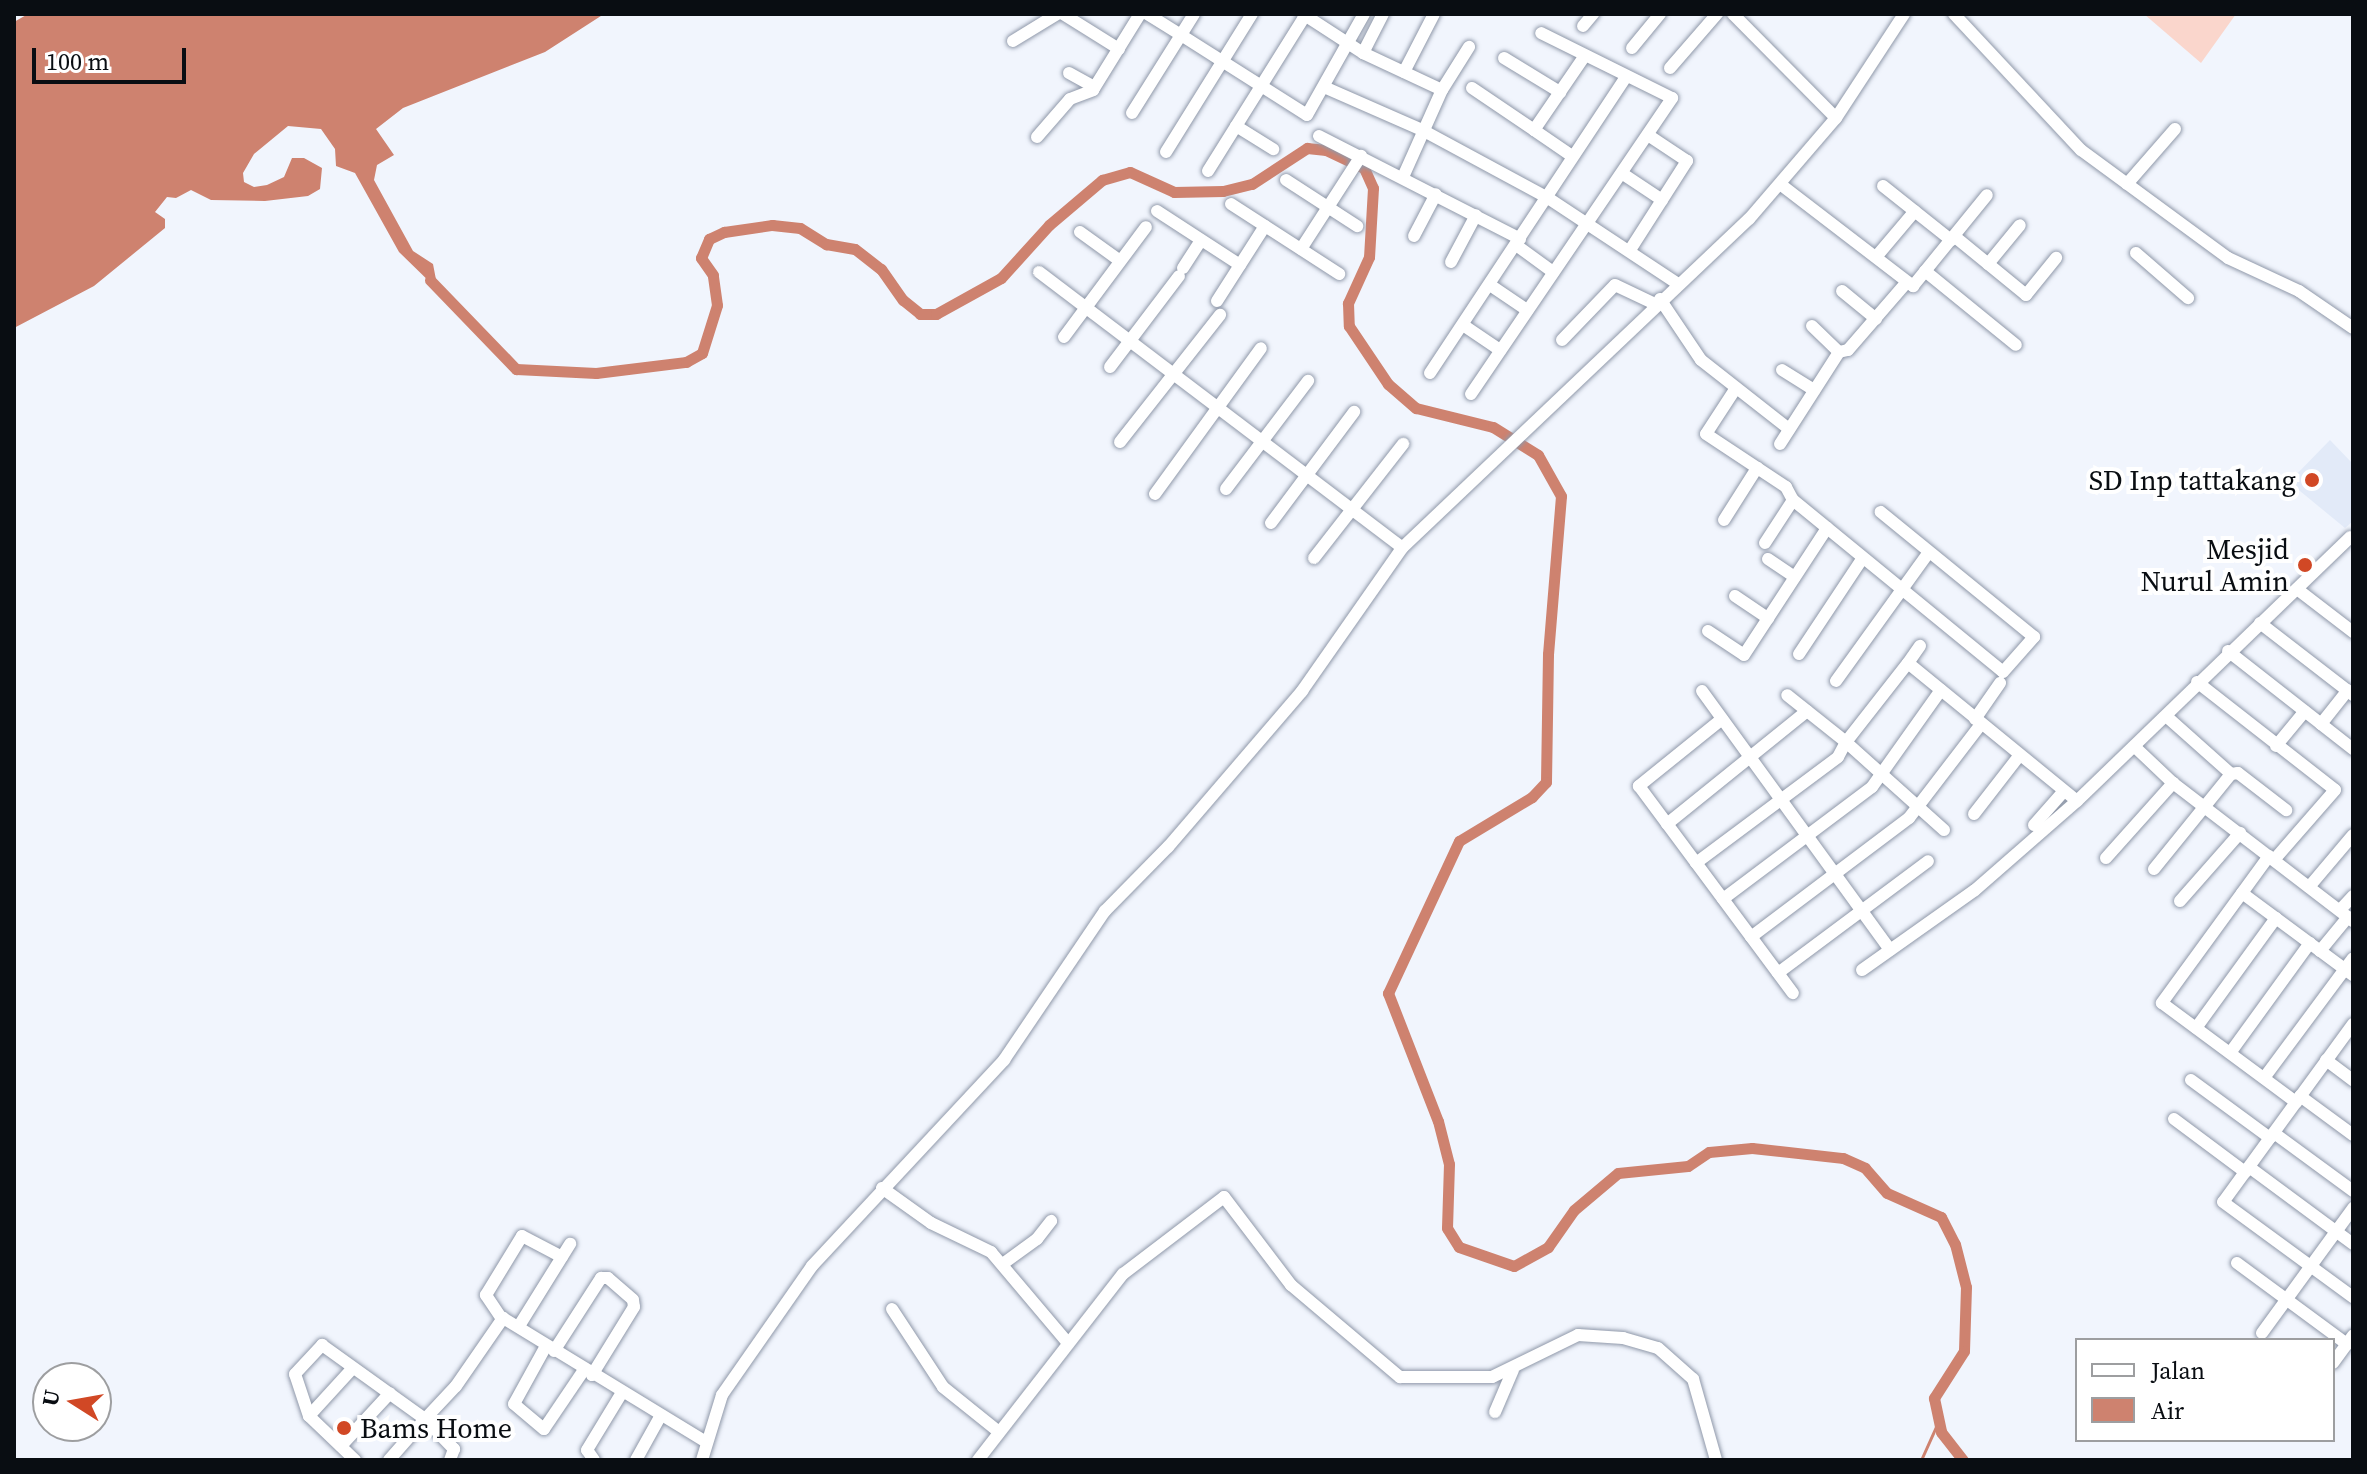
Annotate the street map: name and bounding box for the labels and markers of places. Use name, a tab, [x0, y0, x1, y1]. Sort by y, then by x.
place label: SD Inp tattakang	[2089, 463, 2296, 497]
marker: SD Inp tattakang	[2303, 471, 2321, 489]
place label: Mesjid Nurul Amin	[2141, 532, 2289, 598]
marker: Mesjid Nurul Amin	[2296, 556, 2314, 574]
place label: Bams Home	[360, 1411, 512, 1445]
marker: Bams Home	[335, 1419, 353, 1437]

